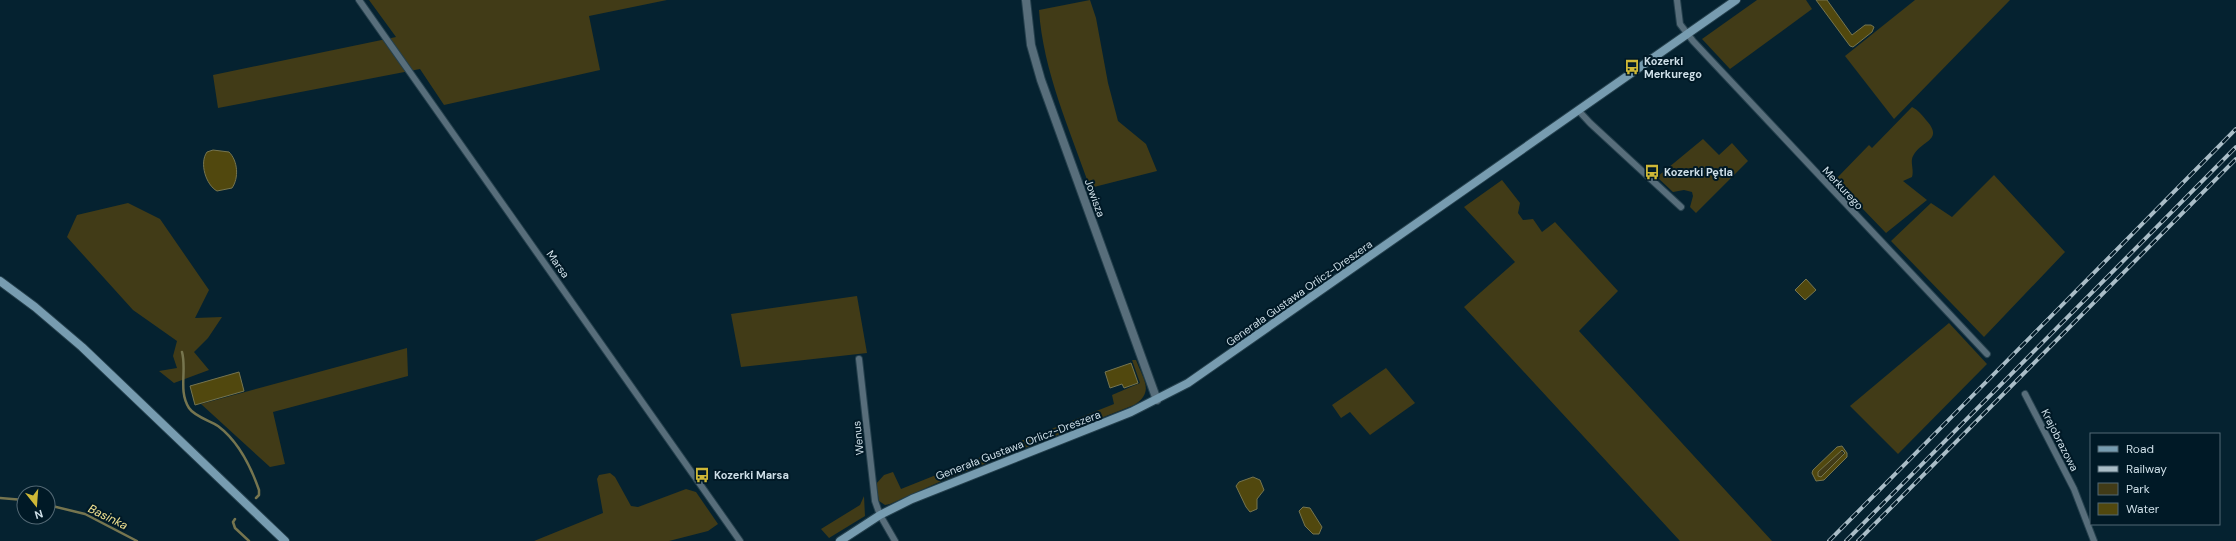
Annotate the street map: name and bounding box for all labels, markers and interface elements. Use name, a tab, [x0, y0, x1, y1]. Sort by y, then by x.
place label: Kozerki Merkurego	[1644, 54, 1702, 81]
bus stop icon: Kozerki Merkurego	[1623, 58, 1641, 76]
bus stop icon: Kozerki Pętla	[1643, 163, 1661, 181]
street label: Merkurego	[1819, 164, 1867, 212]
place label: Kozerki Pętla	[1664, 165, 1733, 179]
street label: Jowisza	[1082, 177, 1108, 219]
street label: Generała Gustawa Orlicz-Dreszera	[1223, 237, 1375, 349]
street label: Marsa	[543, 247, 573, 281]
street label: Krajobrazowa	[2038, 406, 2082, 474]
street label: Generała Gustawa Orlicz-Dreszera	[934, 407, 1102, 483]
street label: Wenus	[849, 420, 867, 456]
legend	[2090, 433, 2220, 525]
text: Road	[2126, 441, 2154, 457]
text: Railway	[2126, 461, 2167, 477]
bus stop icon: Kozerki Marsa	[693, 466, 711, 484]
place label: Kozerki Marsa	[714, 468, 789, 482]
text: Park	[2126, 481, 2150, 497]
north arrow	[16, 485, 56, 525]
water label: Basinka	[86, 501, 131, 534]
text: Water	[2126, 501, 2160, 517]
text: N	[33, 507, 45, 522]

